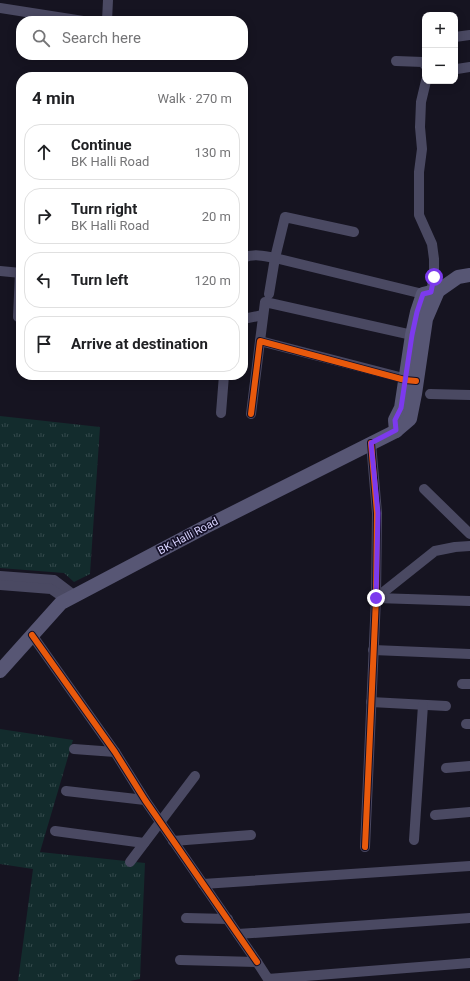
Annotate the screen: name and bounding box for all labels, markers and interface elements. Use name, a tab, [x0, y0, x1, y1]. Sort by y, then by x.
map controls	[422, 12, 458, 84]
button: +	[422, 12, 458, 48]
search box	[16, 16, 248, 60]
icon: search	[30, 27, 52, 49]
text: Search here	[62, 29, 141, 47]
button: −	[422, 48, 458, 84]
text: 4 min	[32, 88, 75, 108]
text: Walk · 270 m	[157, 91, 232, 106]
text: Continue	[71, 136, 132, 154]
icon: ahead	[33, 141, 55, 163]
text: 130 m	[194, 145, 231, 160]
text: BK Halli Road	[71, 154, 149, 169]
text: Turn right	[71, 200, 137, 218]
icon: right	[33, 205, 55, 227]
text: 20 m	[202, 209, 231, 224]
text: BK Halli Road	[71, 218, 149, 233]
route start	[425, 268, 443, 286]
icon: left	[33, 269, 55, 291]
text: Turn left	[71, 271, 128, 289]
text: 120 m	[194, 273, 231, 288]
icon: arrive	[33, 333, 55, 355]
text: Arrive at destination	[71, 335, 208, 353]
street label: BK Halli Road	[156, 515, 220, 557]
route end	[367, 589, 385, 607]

